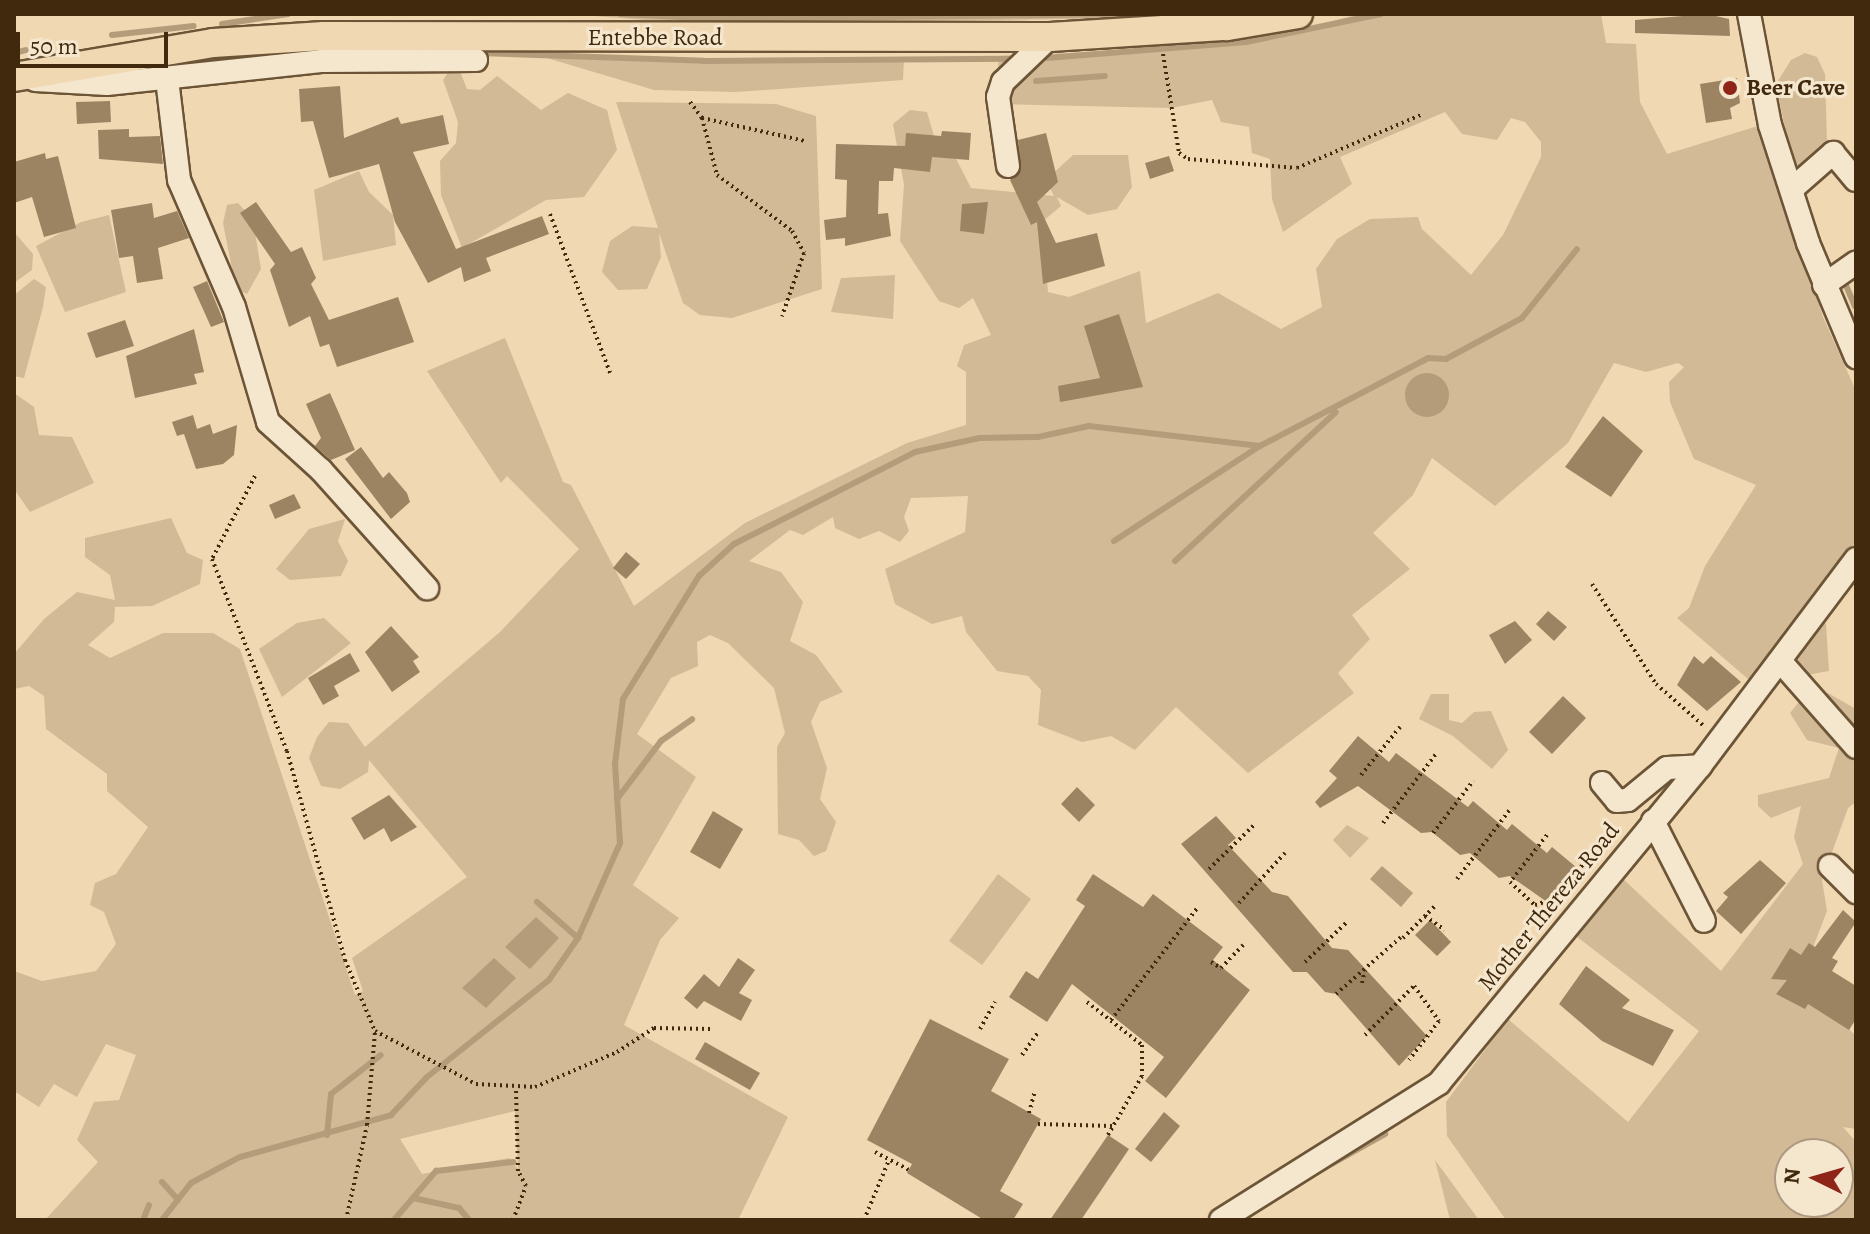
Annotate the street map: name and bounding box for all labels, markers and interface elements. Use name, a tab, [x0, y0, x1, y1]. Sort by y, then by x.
scale bar	[20, 16, 172, 66]
street label: Entebbe Road	[587, 24, 723, 52]
text: 50 m	[30, 30, 78, 62]
place label: Beer Cave	[1746, 74, 1845, 102]
marker: Beer Cave	[1721, 79, 1739, 97]
street label: Mother Thereza Road	[1472, 817, 1626, 997]
north arrow	[1774, 1138, 1854, 1218]
text: N	[1776, 1167, 1808, 1185]

